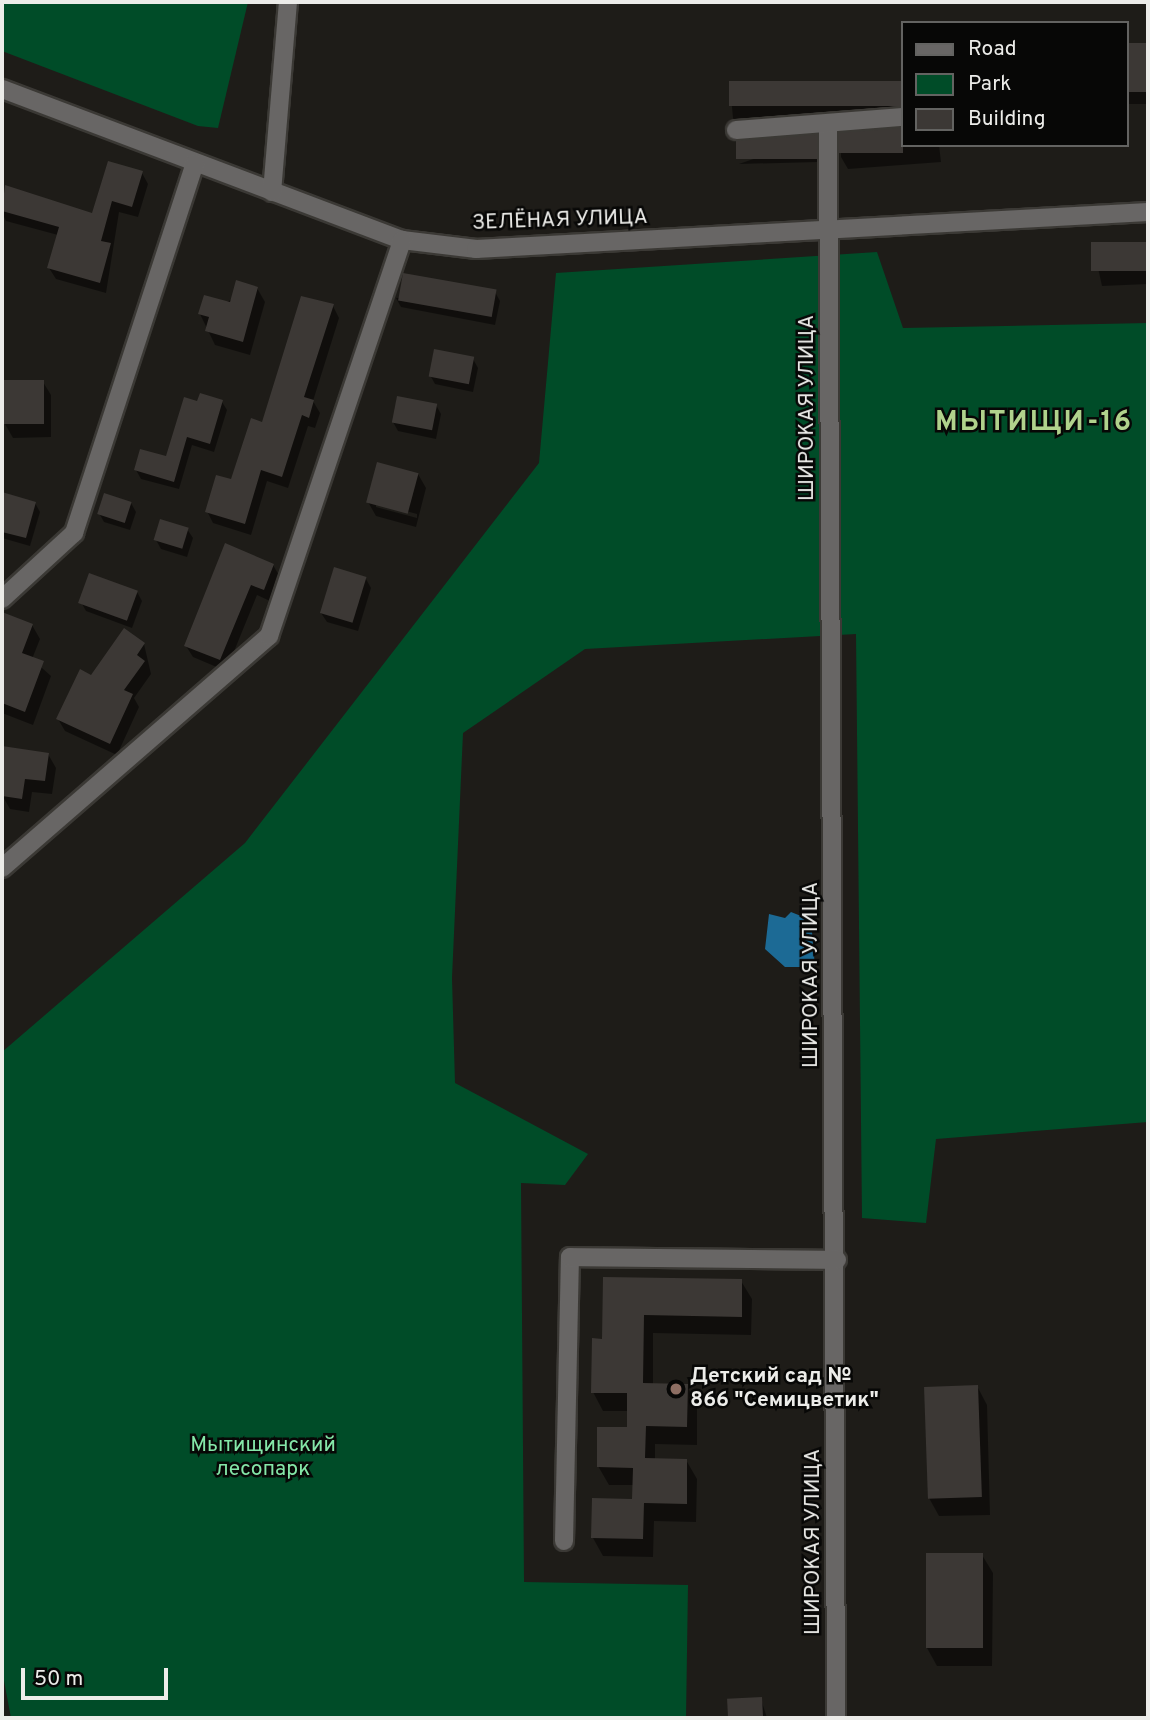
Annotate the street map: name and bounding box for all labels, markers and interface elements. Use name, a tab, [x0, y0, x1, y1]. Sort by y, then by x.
legend	[902, 21, 1129, 147]
text: Road	[968, 36, 1017, 63]
text: Park	[968, 71, 1011, 98]
text: Building	[968, 106, 1046, 133]
street label: ЗЕЛЁНАЯ УЛИЦА	[472, 205, 648, 237]
street label: ШИРОКАЯ УЛИЦА	[795, 315, 821, 501]
district label: МЫТИЩИ-16	[936, 406, 1132, 440]
street label: ШИРОКАЯ УЛИЦА	[799, 882, 825, 1068]
place label: Детский сад № 866 "Семицветик"	[690, 1364, 879, 1414]
marker: Детский сад № 866 "Семицветик"	[668, 1381, 684, 1397]
park label: Мытищинский лесопарк	[190, 1433, 336, 1483]
street label: ШИРОКАЯ УЛИЦА	[801, 1449, 827, 1635]
scale bar	[24, 1654, 172, 1698]
text: 50 m	[34, 1666, 83, 1693]

